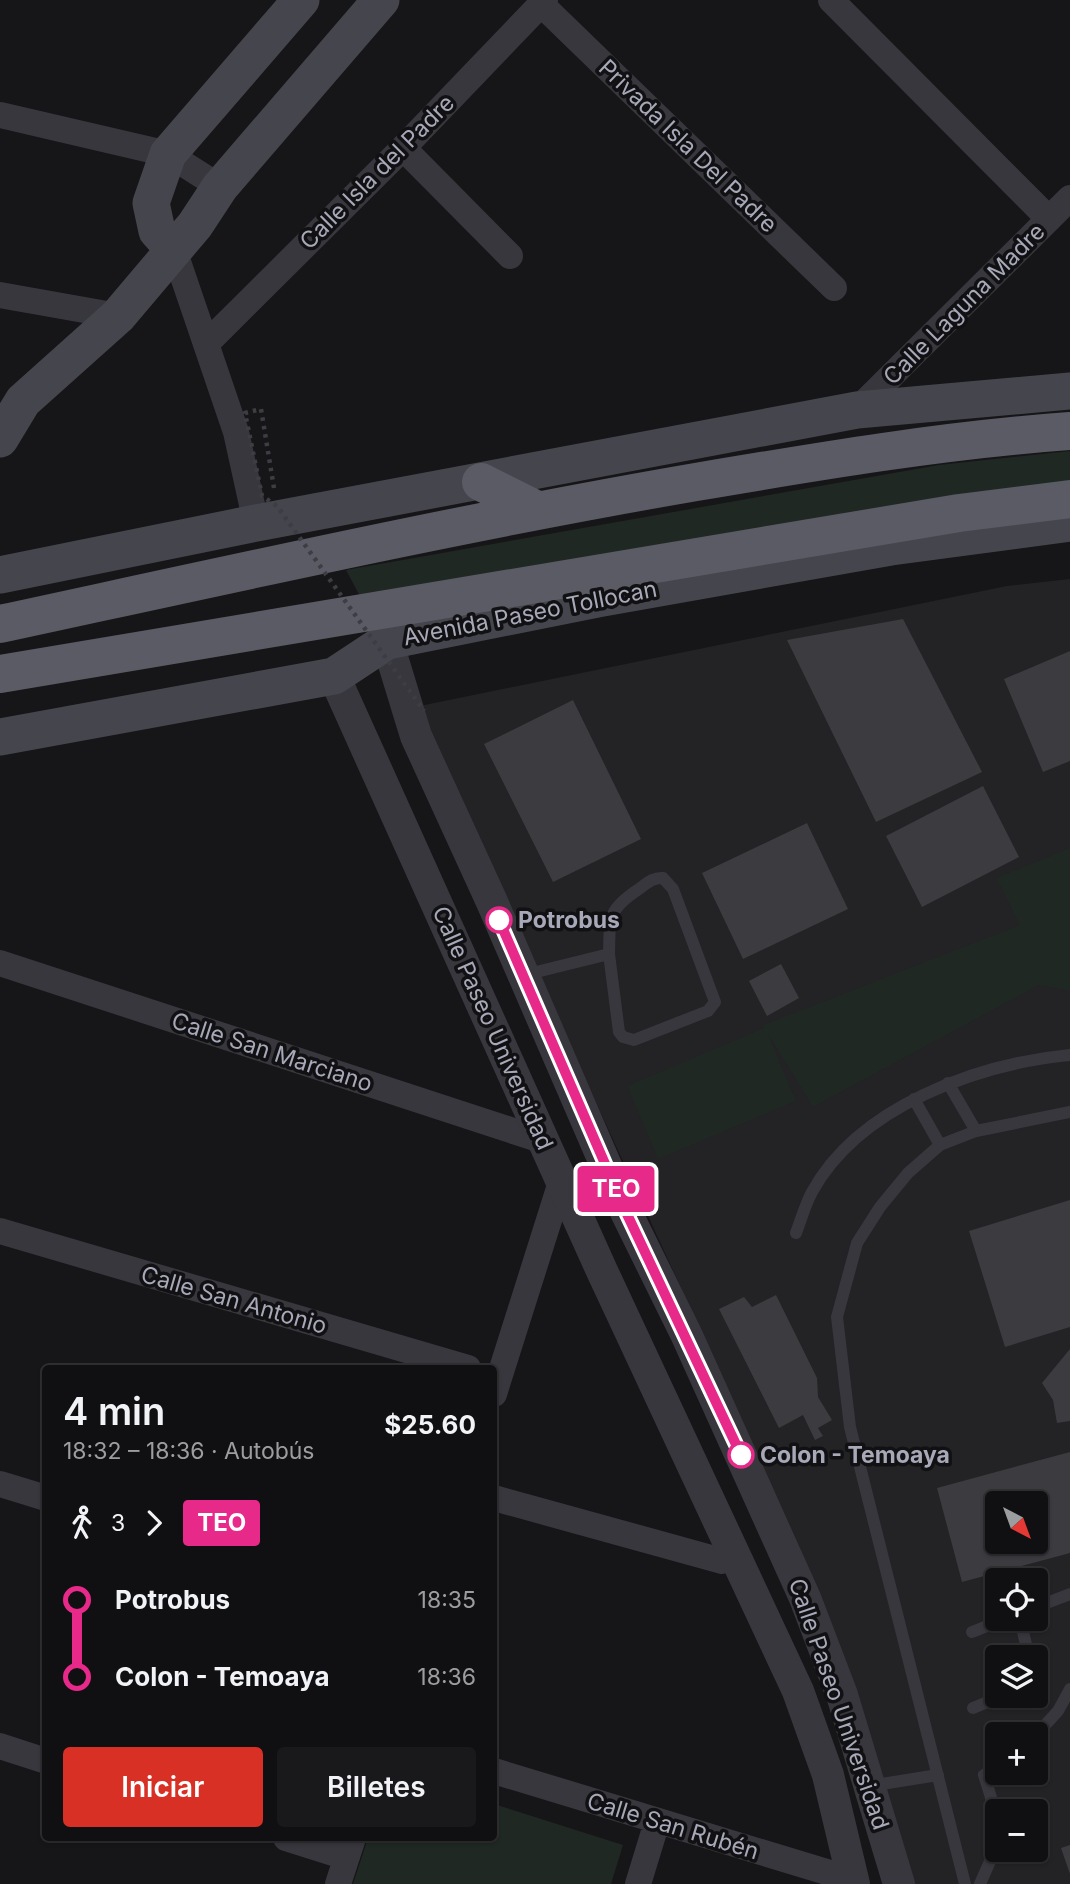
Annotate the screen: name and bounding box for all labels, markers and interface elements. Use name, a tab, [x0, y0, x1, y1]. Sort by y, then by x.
street label: Privada Isla Del Padre	[593, 54, 783, 238]
street label: Calle Isla del Padre	[294, 89, 460, 255]
street label: Calle Laguna Madre	[877, 217, 1051, 391]
street label: Avenida Paseo Tollocan	[401, 575, 659, 651]
street label: Calle Paseo Universidad	[427, 902, 559, 1154]
place label: Potrobus	[518, 906, 620, 934]
marker: Potrobus	[486, 907, 512, 933]
street label: Calle San Marciano	[168, 1006, 376, 1098]
line badge: TEO	[576, 1166, 656, 1212]
text: TEO	[591, 1174, 641, 1203]
street label: Calle San Antonio	[138, 1260, 330, 1340]
text: 4 min	[63, 1388, 165, 1434]
text: $25.60	[384, 1409, 476, 1440]
text: 18:32 – 18:36 · Autobús	[63, 1437, 315, 1465]
place label: Colon - Temoaya	[760, 1441, 950, 1469]
marker: Colon - Temoaya	[728, 1442, 754, 1468]
north arrow	[985, 1491, 1048, 1554]
map controls	[985, 1491, 1048, 1862]
icon: walk	[63, 1504, 101, 1542]
icon: forward	[135, 1504, 173, 1542]
text: TEO	[197, 1508, 246, 1537]
text: 3	[111, 1509, 125, 1537]
button: locate	[985, 1568, 1048, 1631]
street label: Calle Paseo Universidad	[783, 1575, 895, 1833]
text: Potrobus	[115, 1584, 230, 1615]
text: 18:35	[418, 1586, 476, 1614]
button: layers	[985, 1645, 1048, 1708]
text: Colon - Temoaya	[115, 1661, 330, 1692]
text: 18:36	[417, 1663, 476, 1691]
button: +	[985, 1722, 1048, 1785]
button: Iniciar	[63, 1747, 263, 1827]
button: Billetes	[277, 1747, 476, 1827]
street label: Calle San Rubén	[584, 1787, 762, 1865]
button: −	[985, 1799, 1048, 1862]

